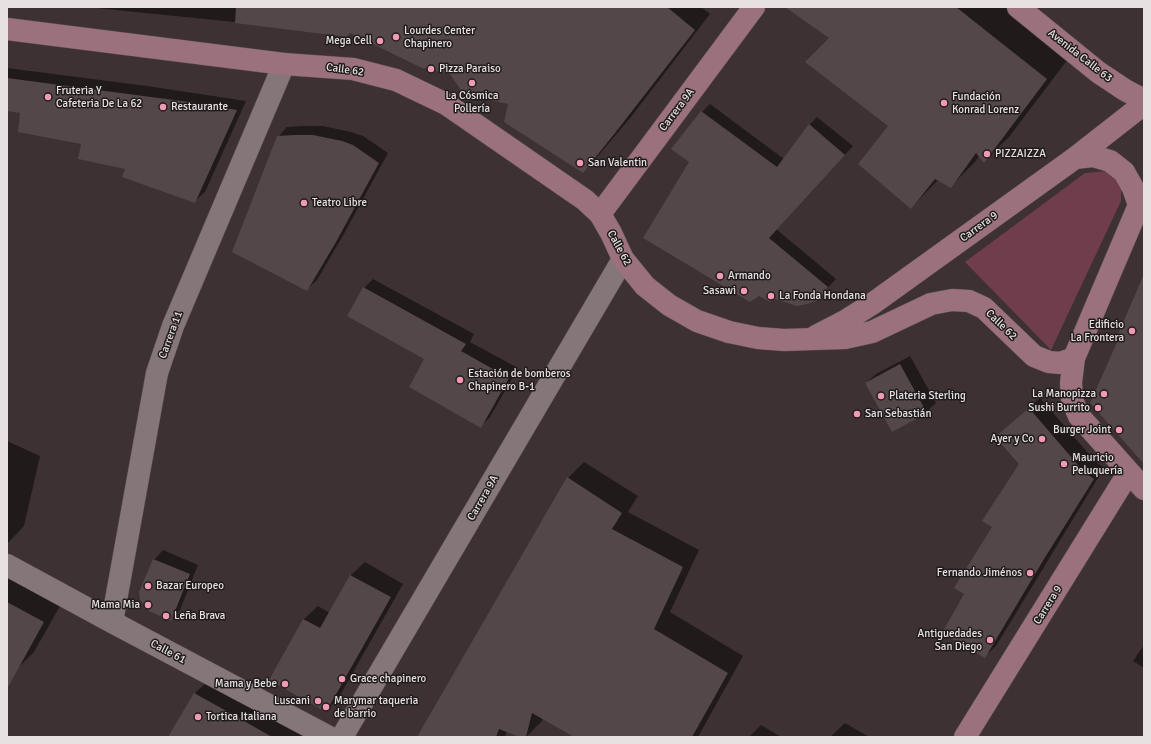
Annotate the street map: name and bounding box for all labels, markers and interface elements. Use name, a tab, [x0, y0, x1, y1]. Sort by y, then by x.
place label: Lourdes Center Chapinero	[404, 24, 475, 50]
street label: Avenida Calle 63	[1045, 27, 1115, 85]
marker: Lourdes Center Chapinero	[391, 32, 401, 42]
place label: Mega Cell	[325, 34, 372, 48]
marker: Mega Cell	[375, 36, 385, 46]
street label: Calle 62	[325, 61, 365, 79]
place label: Pizza Paraiso	[439, 62, 501, 76]
marker: Pizza Paraiso	[426, 64, 436, 74]
marker: La Cósmica Pollería	[467, 78, 477, 88]
place label: Fruteria Y Cafeteria De La 62	[56, 84, 142, 110]
street label: Carrera 9A	[657, 86, 697, 134]
place label: La Cósmica Pollería	[445, 89, 499, 115]
place label: Fundación Konrad Lorenz	[952, 90, 1019, 116]
marker: Fruteria Y Cafeteria De La 62	[43, 92, 53, 102]
marker: Fundación Konrad Lorenz	[939, 98, 949, 108]
place label: Restaurante	[171, 100, 228, 114]
marker: Restaurante	[158, 102, 168, 112]
place label: PIZZAIZZA	[995, 147, 1046, 161]
marker: PIZZAIZZA	[982, 149, 992, 159]
place label: San Valentin	[588, 156, 647, 170]
marker: San Valentin	[575, 158, 585, 168]
place label: Teatro Libre	[312, 196, 367, 210]
marker: Teatro Libre	[299, 198, 309, 208]
street label: Carrera 9	[958, 209, 1000, 245]
street label: Calle 62	[604, 228, 634, 268]
place label: Armando	[728, 269, 771, 283]
marker: Armando	[715, 271, 725, 281]
place label: Sasawi	[703, 284, 736, 298]
marker: Sasawi	[739, 286, 749, 296]
place label: La Fonda Hondana	[779, 289, 866, 303]
marker: La Fonda Hondana	[766, 291, 776, 301]
street label: Calle 62	[983, 307, 1019, 343]
street label: Carrera 11	[156, 310, 186, 360]
place label: Edificio La Frontera	[1071, 318, 1124, 344]
marker: Edificio La Frontera	[1127, 326, 1137, 336]
place label: Estación de bomberos Chapinero B-1	[468, 367, 571, 393]
marker: Estación de bomberos Chapinero B-1	[455, 375, 465, 385]
place label: La Manopizza	[1032, 387, 1096, 401]
place label: Plateria Sterling	[889, 389, 966, 403]
marker: La Manopizza	[1099, 389, 1109, 399]
marker: Plateria Sterling	[876, 391, 886, 401]
place label: Sushi Burrito	[1028, 401, 1090, 415]
marker: Sushi Burrito	[1093, 403, 1103, 413]
place label: San Sebastián	[865, 407, 931, 421]
marker: San Sebastián	[852, 409, 862, 419]
place label: Burger Joint	[1053, 423, 1111, 437]
marker: Burger Joint	[1114, 425, 1124, 435]
place label: Ayer y Co	[991, 432, 1034, 446]
marker: Ayer y Co	[1037, 434, 1047, 444]
place label: Mauricio Peluquería	[1072, 451, 1123, 477]
marker: Mauricio Peluquería	[1059, 459, 1069, 469]
street label: Carrera 9A	[465, 473, 501, 523]
place label: Fernando Jiménos	[937, 566, 1022, 580]
marker: Fernando Jiménos	[1025, 568, 1035, 578]
place label: Bazar Europeo	[156, 579, 224, 593]
marker: Bazar Europeo	[143, 581, 153, 591]
street label: Carrera 9	[1031, 583, 1065, 627]
place label: Mama Mia	[91, 598, 140, 612]
marker: Mama Mia	[143, 600, 153, 610]
place label: Leña Brava	[174, 609, 225, 623]
marker: Leña Brava	[161, 611, 171, 621]
place label: Antiguedades San Diego	[918, 627, 982, 653]
marker: Antiguedades San Diego	[985, 635, 995, 645]
street label: Calle 61	[148, 637, 188, 667]
place label: Grace chapinero	[350, 672, 426, 686]
marker: Grace chapinero	[337, 674, 347, 684]
place label: Mama y Bebe	[215, 677, 277, 691]
marker: Mama y Bebe	[280, 679, 290, 689]
place label: Luscani	[274, 694, 310, 708]
place label: Marymar taqueria de barrio	[334, 694, 418, 720]
marker: Luscani	[313, 696, 323, 706]
marker: Marymar taqueria de barrio	[321, 702, 331, 712]
place label: Tortica Italiana	[206, 710, 277, 724]
marker: Tortica Italiana	[193, 712, 203, 722]

